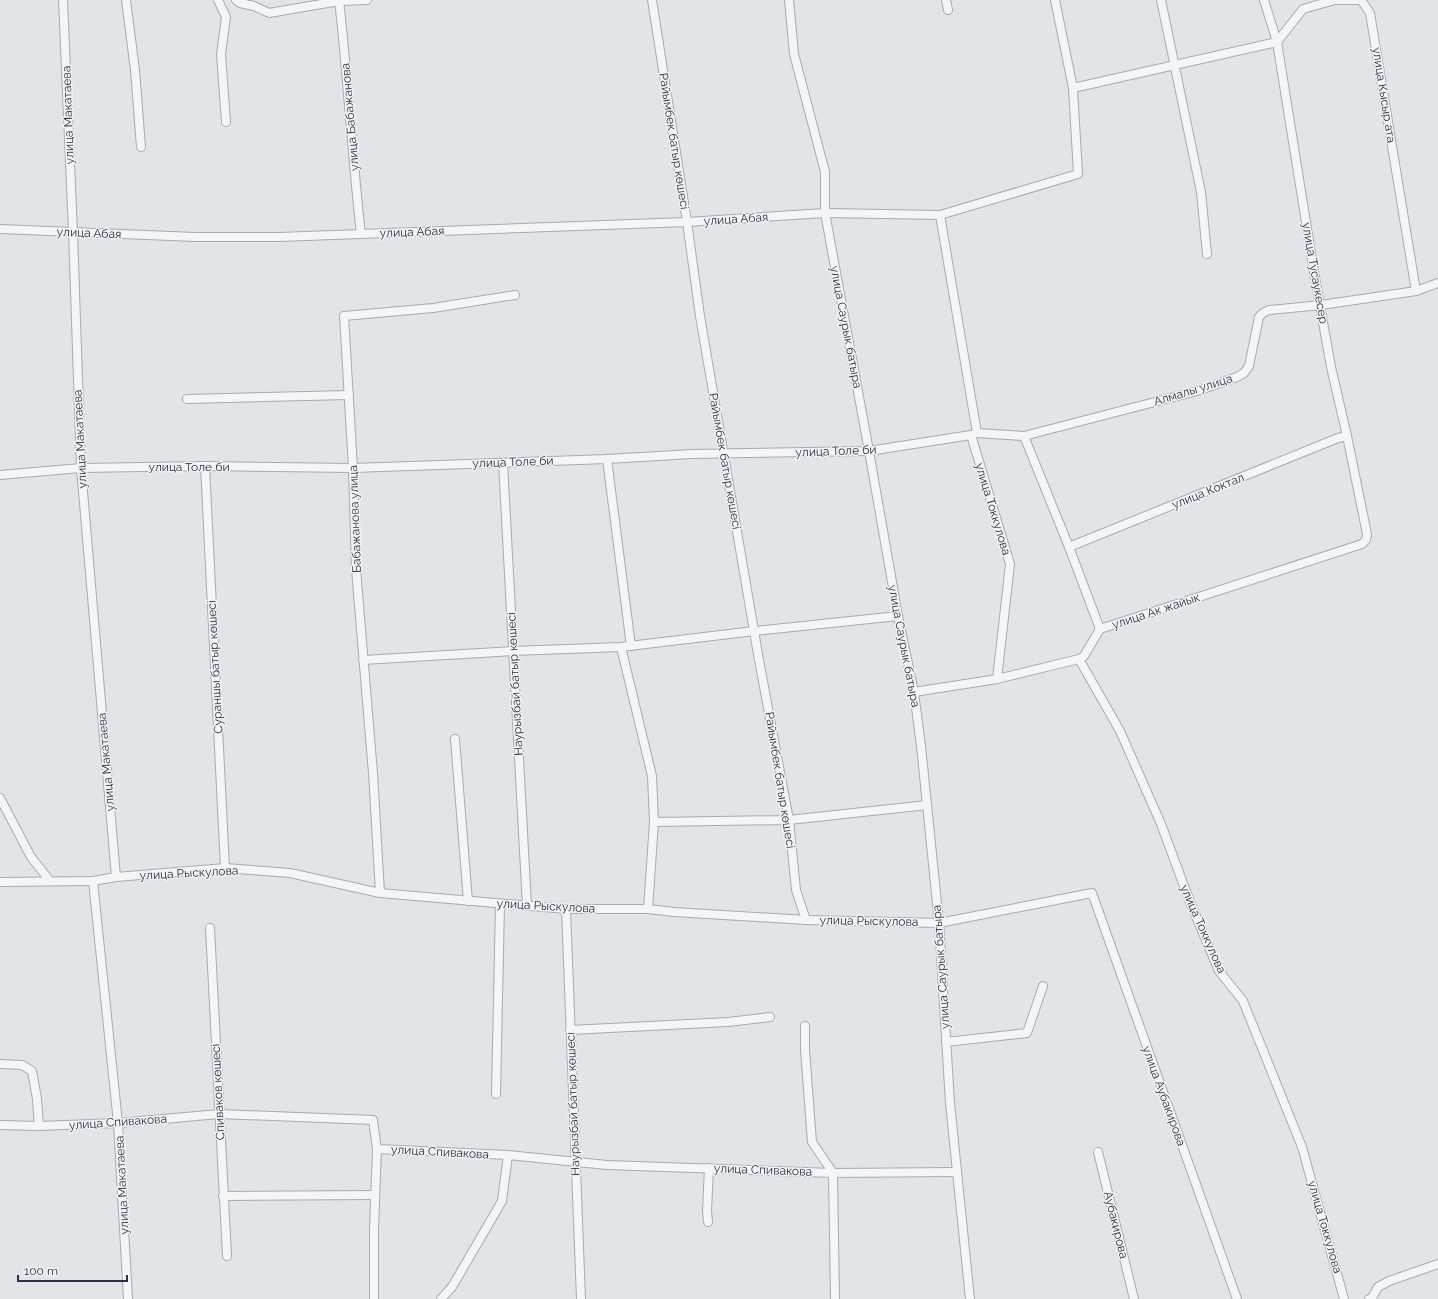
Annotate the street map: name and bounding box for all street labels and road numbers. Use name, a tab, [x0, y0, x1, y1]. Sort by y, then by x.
street label: улица Кысыр ата	[1370, 46, 1398, 144]
street label: улица Бабажанова	[338, 62, 362, 172]
street label: улица Макатаева	[59, 65, 77, 165]
street label: Райымбек батыр көшесі	[656, 72, 692, 210]
street label: улица Абая	[703, 210, 769, 228]
street label: улица Тусаукесер	[1299, 221, 1331, 325]
street label: улица Абая	[379, 224, 445, 240]
street label: улица Абая	[56, 225, 122, 241]
street label: улица Саурык батыра	[827, 265, 865, 389]
street label: Алмалы улица	[1152, 371, 1234, 409]
street label: улица Макатаева	[70, 389, 90, 489]
street label: Райымбек батыр көшесі	[706, 392, 744, 530]
street label: улица Толе би	[795, 443, 877, 459]
street label: улица Толе би	[472, 454, 554, 470]
street label: улица Толе би	[148, 460, 230, 474]
street label: улица Токкулова	[972, 461, 1014, 557]
street label: Бабажанова улица	[346, 465, 364, 573]
street label: улица Коктал	[1170, 470, 1246, 512]
street label: улица Саурык батыра	[885, 584, 923, 708]
street label: улица Ак жайык	[1110, 590, 1202, 632]
street label: Сураншы батыр көшесі	[205, 600, 225, 734]
street label: Наурызбай батыр көшесі	[504, 612, 526, 756]
street label: Райымбек батыр көшесі	[762, 711, 798, 849]
street label: улица Макатаева	[95, 712, 117, 812]
street label: улица Рыскулова	[139, 863, 239, 883]
street label: улица Токкулова	[1177, 882, 1229, 976]
street label: улица Рыскулова	[496, 896, 596, 916]
street label: улица Саурык батыра	[930, 904, 952, 1030]
street label: улица Рыскулова	[819, 913, 919, 929]
street label: Наурызбай батыр көшесі	[563, 1032, 583, 1176]
street label: Спиваков көшесі	[208, 1043, 228, 1141]
street label: улица Аубакирова	[1139, 1044, 1189, 1148]
street label: улица Спивакова	[69, 1112, 167, 1132]
street label: улица Макатаева	[112, 1135, 132, 1235]
street label: улица Спивакова	[391, 1142, 489, 1162]
street label: улица Спивакова	[714, 1161, 812, 1179]
street label: улица Токкулова	[1305, 1179, 1345, 1275]
street label: Аубакирова	[1101, 1190, 1131, 1260]

